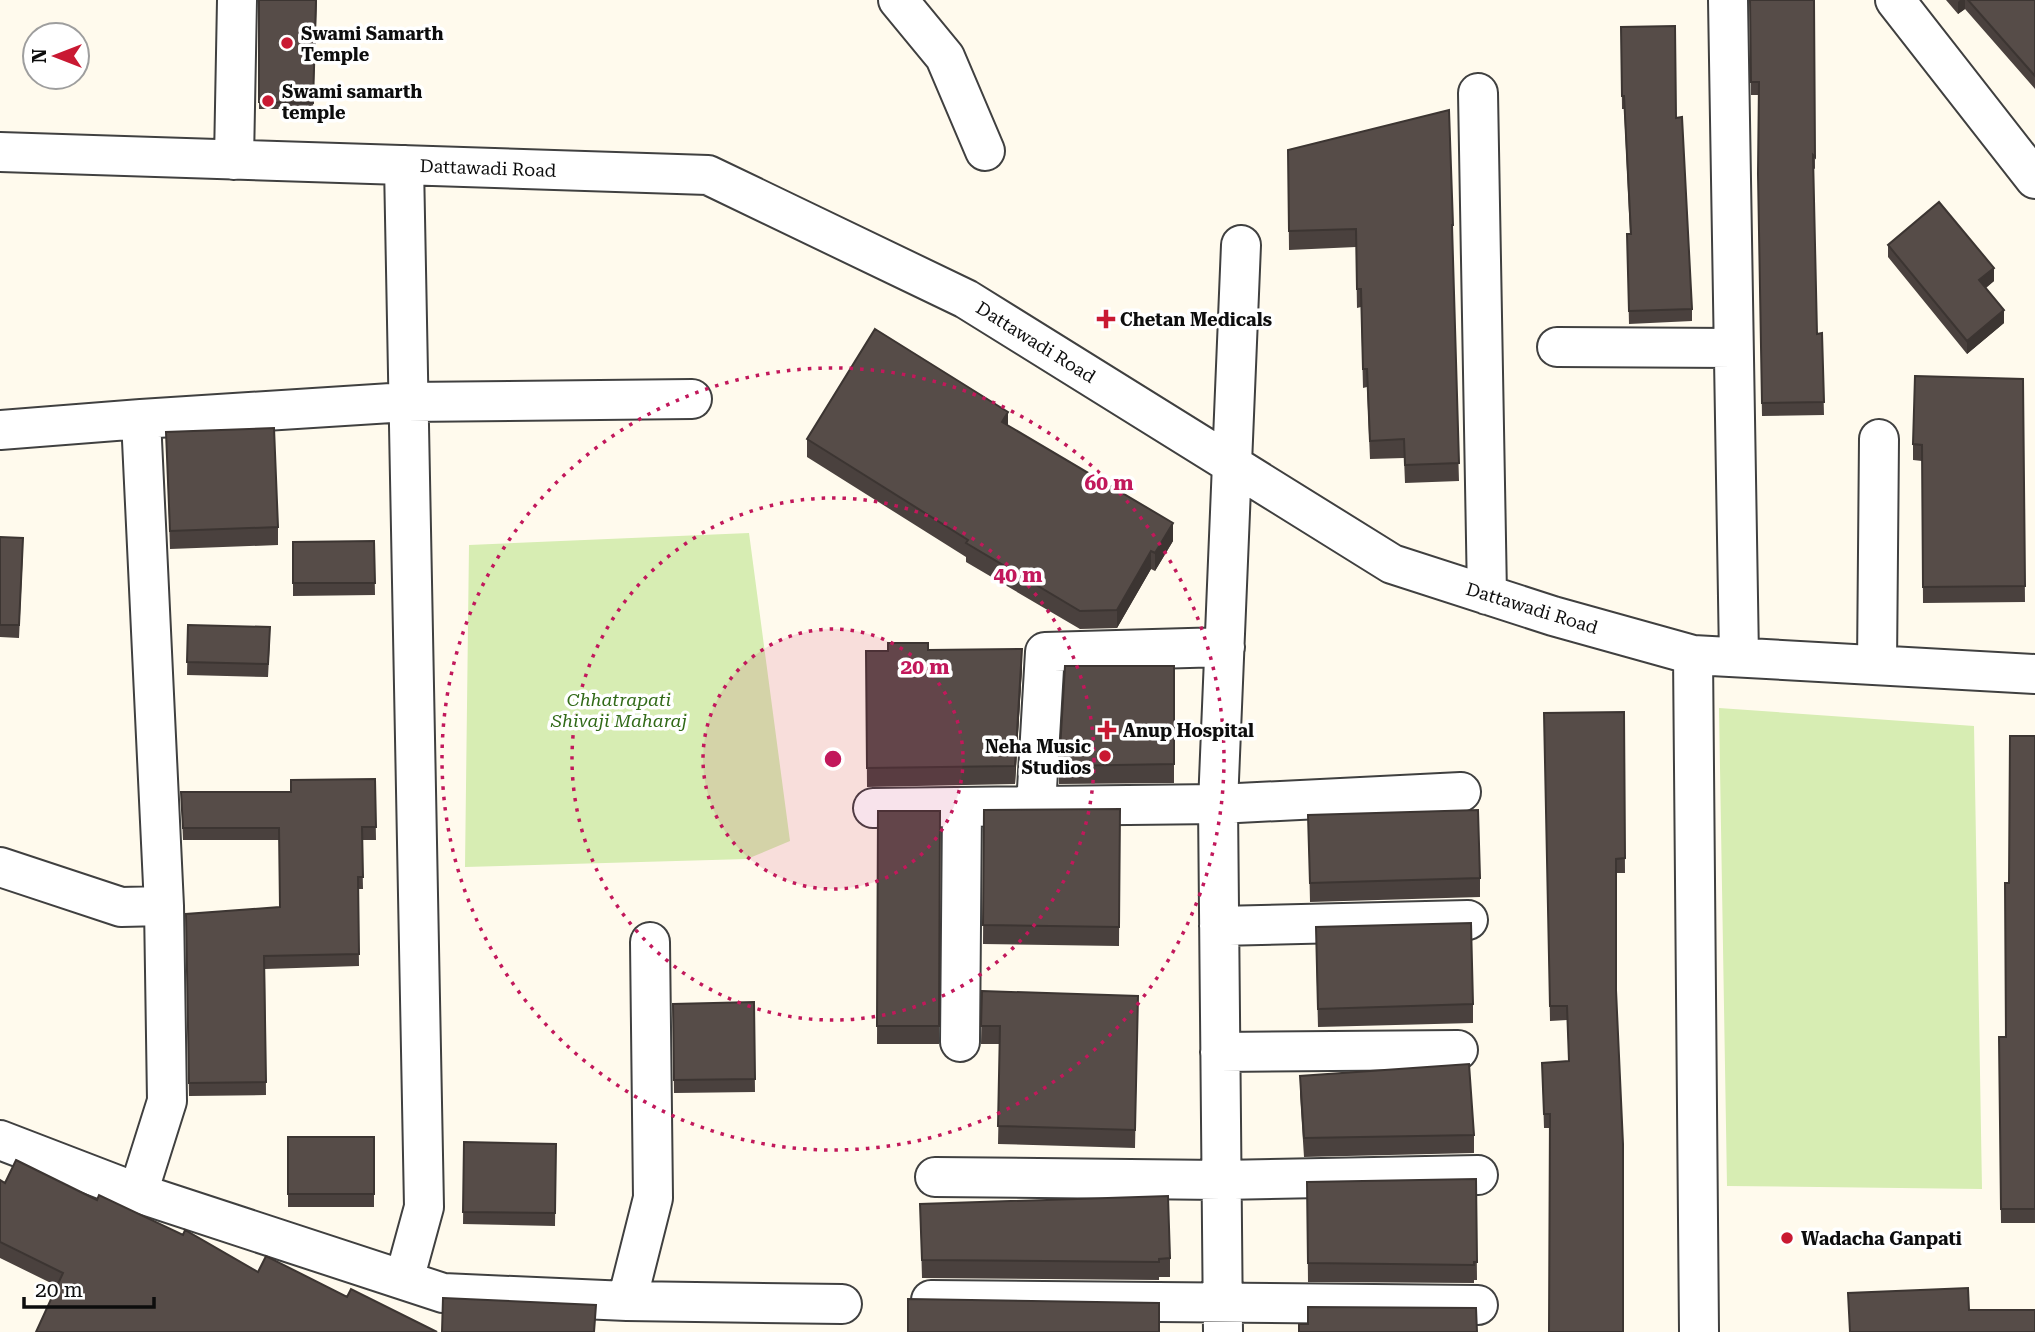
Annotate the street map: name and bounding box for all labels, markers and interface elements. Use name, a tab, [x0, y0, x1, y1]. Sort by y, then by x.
north arrow	[21, 21, 91, 91]
place label: Swami Samarth Temple	[301, 23, 443, 65]
marker: Swami Samarth Temple	[279, 35, 295, 51]
text: N	[28, 48, 51, 63]
place label: Swami samarth temple	[282, 81, 422, 123]
marker: Swami samarth temple	[260, 93, 276, 109]
street label: Dattawadi Road	[419, 155, 557, 181]
street label: Dattawadi Road	[972, 297, 1100, 387]
place label: Chetan Medicals	[1120, 309, 1272, 330]
marker: Chetan Medicals	[1098, 311, 1114, 327]
text: 60 m	[1084, 471, 1134, 495]
text: 40 m	[993, 563, 1043, 587]
street label: Dattawadi Road	[1464, 578, 1601, 638]
text: 20 m	[900, 655, 950, 679]
park label: Chhatrapati Shivaji Maharaj	[550, 689, 687, 731]
marker: Anup Hospital	[1097, 720, 1117, 740]
place label: Anup Hospital	[1123, 720, 1254, 741]
place label: Neha Music Studios	[985, 736, 1091, 778]
centre of rings	[821, 747, 845, 771]
marker: Neha Music Studios	[1097, 748, 1113, 764]
place label: Wadacha Ganpati	[1801, 1228, 1962, 1249]
marker: Wadacha Ganpati	[1779, 1230, 1795, 1246]
scale bar	[24, 1266, 154, 1310]
text: 20 m	[35, 1278, 83, 1302]

